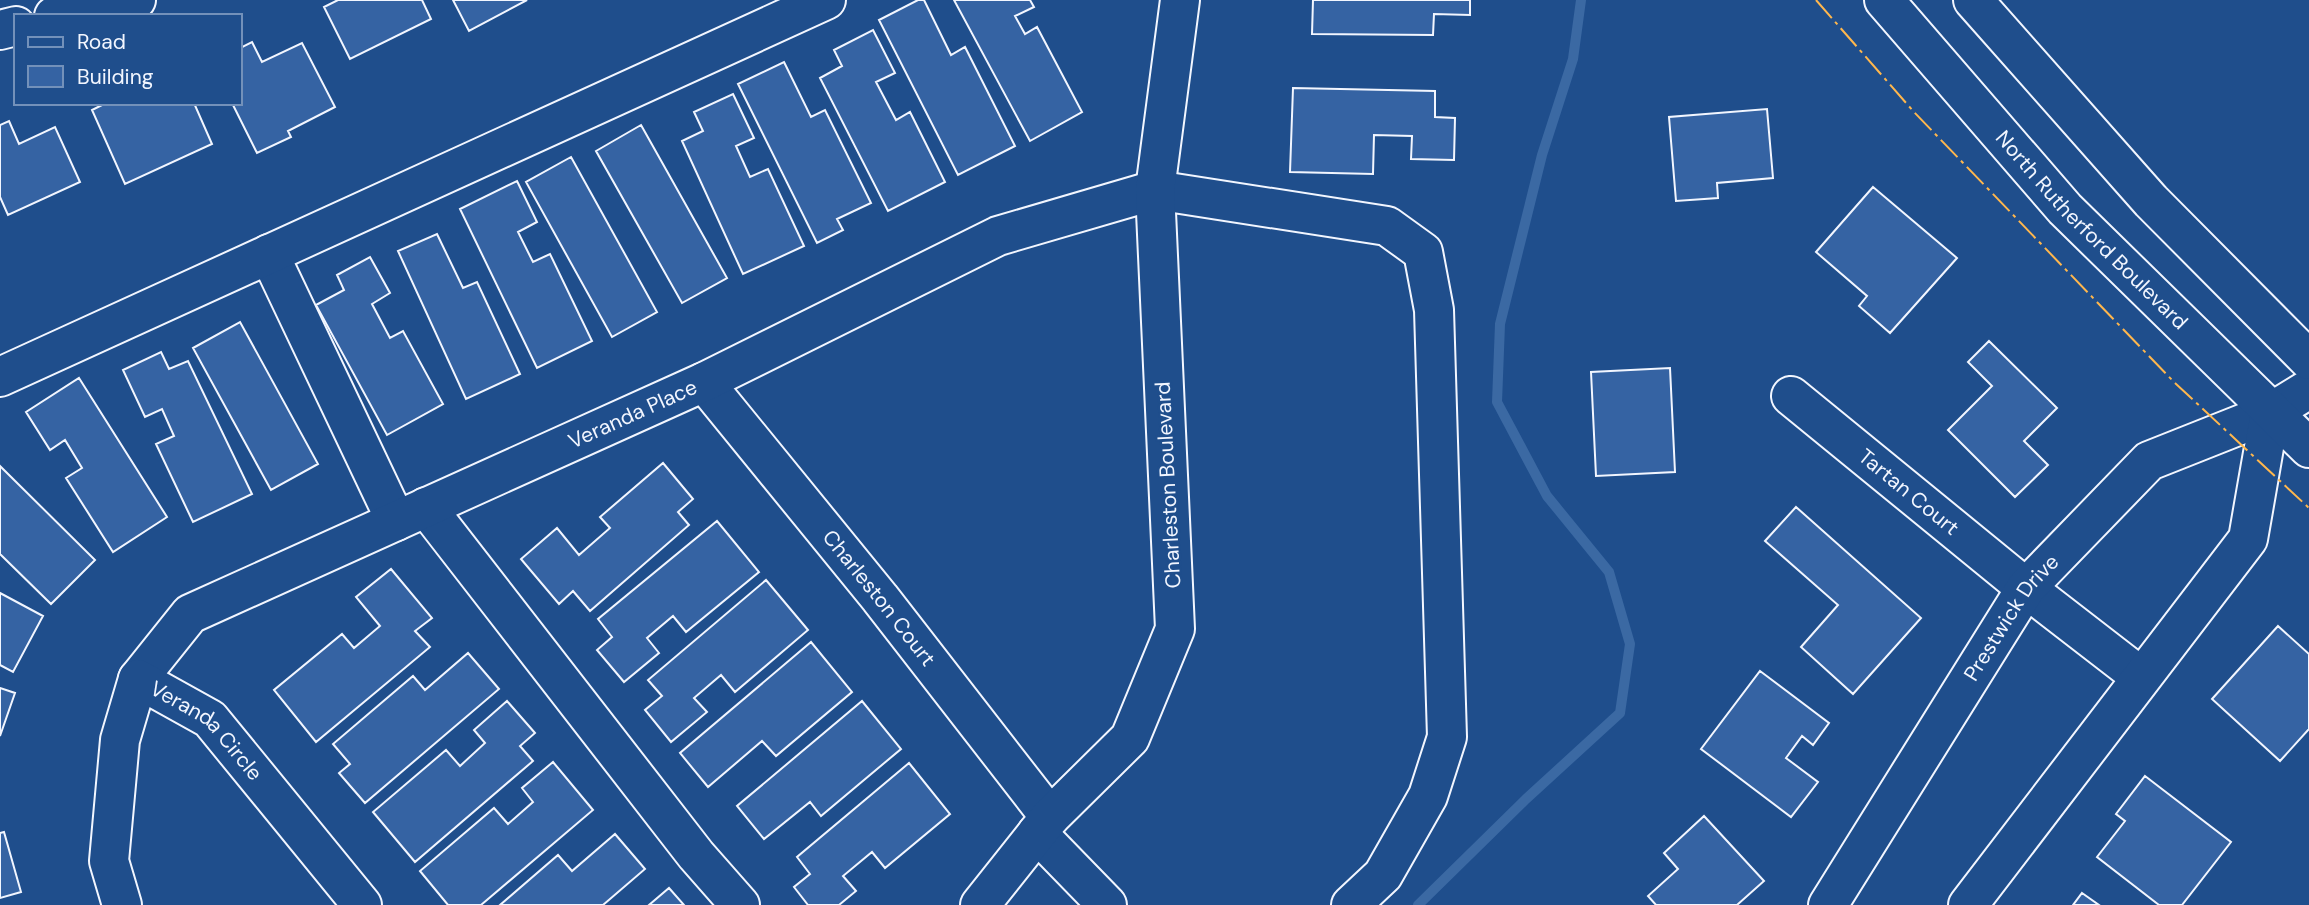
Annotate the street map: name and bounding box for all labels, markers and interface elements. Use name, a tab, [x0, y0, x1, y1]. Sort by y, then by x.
legend	[14, 14, 242, 105]
text: Road	[77, 28, 126, 56]
text: Building	[77, 63, 154, 91]
street label: North Rutherford Boulevard	[1989, 124, 2194, 336]
street label: Veranda Place	[564, 373, 702, 455]
street label: Charleston Boulevard	[1149, 381, 1187, 589]
street label: Tartan Court	[1852, 443, 1965, 542]
street label: Charleston Court	[816, 524, 942, 672]
street label: Prestwick Drive	[1957, 548, 2065, 686]
street label: Veranda Circle	[145, 674, 269, 787]

